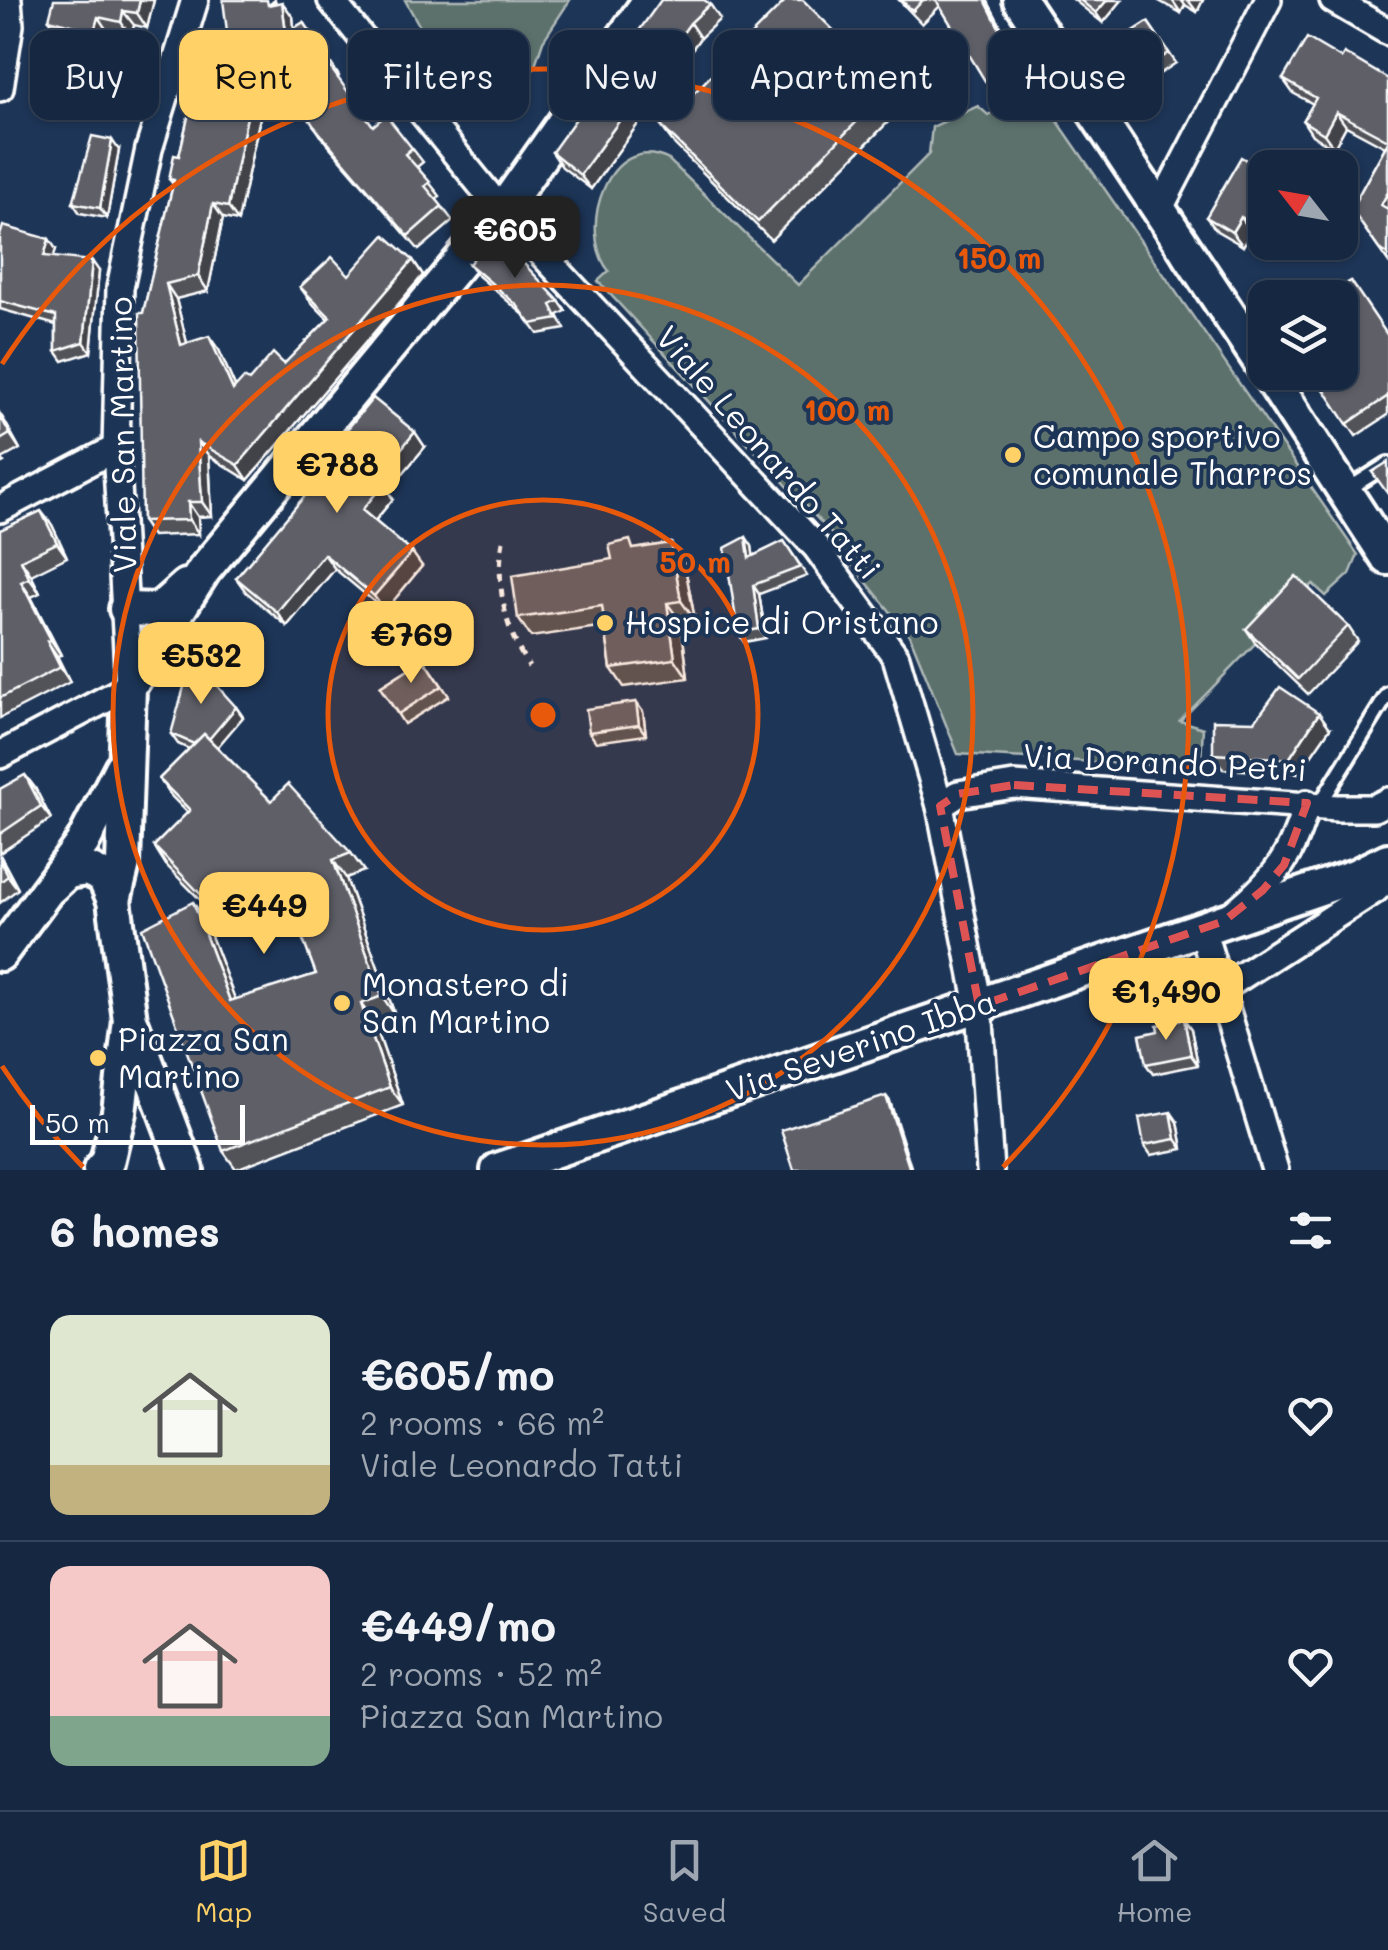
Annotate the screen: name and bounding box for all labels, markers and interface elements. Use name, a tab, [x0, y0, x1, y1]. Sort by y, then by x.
chip: Buy	[30, 30, 159, 120]
chip: Rent	[179, 30, 328, 120]
chip: Filters	[348, 30, 529, 120]
chip: New	[549, 30, 693, 120]
chip: Apartment	[713, 30, 968, 120]
chip: House	[988, 30, 1162, 120]
north arrow	[1248, 150, 1358, 260]
map controls	[1248, 150, 1358, 390]
pin: €605	[456, 196, 574, 281]
text: €605	[473, 207, 557, 249]
text: 150 m	[957, 237, 1041, 277]
button: layers	[1248, 280, 1358, 390]
street label: Viale San Martino	[98, 296, 144, 574]
street label: Viale Leonardo Tatti	[648, 316, 891, 587]
text: 100 m	[804, 389, 890, 429]
place label: Campo sportivo comunale Tharros	[1033, 414, 1312, 493]
pin: €788	[278, 431, 396, 516]
text: €788	[295, 442, 379, 484]
marker: Campo sportivo comunale Tharros	[1002, 444, 1024, 466]
text: 50 m	[659, 541, 731, 581]
place label: Hospice di Oristano	[625, 600, 939, 642]
pin: €769	[352, 601, 470, 686]
text: €769	[370, 612, 452, 654]
marker: Hospice di Oristano	[594, 612, 616, 634]
pin: €532	[142, 622, 260, 707]
text: €532	[160, 633, 242, 675]
centre of rings	[525, 697, 561, 733]
street label: Via Dorando Petri	[1022, 733, 1308, 789]
pin: €449	[205, 872, 323, 957]
text: €449	[221, 883, 307, 925]
pin: €1,490	[1085, 958, 1247, 1043]
place label: Monastero di San Martino	[362, 962, 569, 1041]
text: €1,490	[1111, 969, 1221, 1011]
street label: Via Severino Ibba	[720, 978, 1001, 1110]
marker: Monastero di San Martino	[331, 992, 353, 1014]
place label: Piazza San Martino	[118, 1017, 289, 1096]
marker: Piazza San Martino	[87, 1047, 109, 1069]
scale bar	[30, 1100, 245, 1144]
text: 50 m	[45, 1104, 110, 1140]
text: 6 homes	[50, 1203, 220, 1258]
icon: filters	[1283, 1203, 1338, 1258]
text: €605/mo	[360, 1346, 554, 1401]
icon: home	[130, 1355, 250, 1475]
icon: heart	[1283, 1388, 1338, 1443]
text: 2 rooms · 66 m²	[360, 1401, 604, 1443]
text: Viale Leonardo Tatti	[360, 1443, 683, 1485]
text: €449/mo	[360, 1597, 556, 1652]
icon: home	[130, 1606, 250, 1726]
icon: heart	[1283, 1639, 1338, 1694]
text: 2 rooms · 52 m²	[360, 1652, 602, 1694]
text: Piazza San Martino	[360, 1694, 663, 1736]
tab: Map	[195, 1833, 252, 1929]
tab: Saved	[643, 1833, 726, 1929]
tab: Home	[1116, 1833, 1193, 1929]

